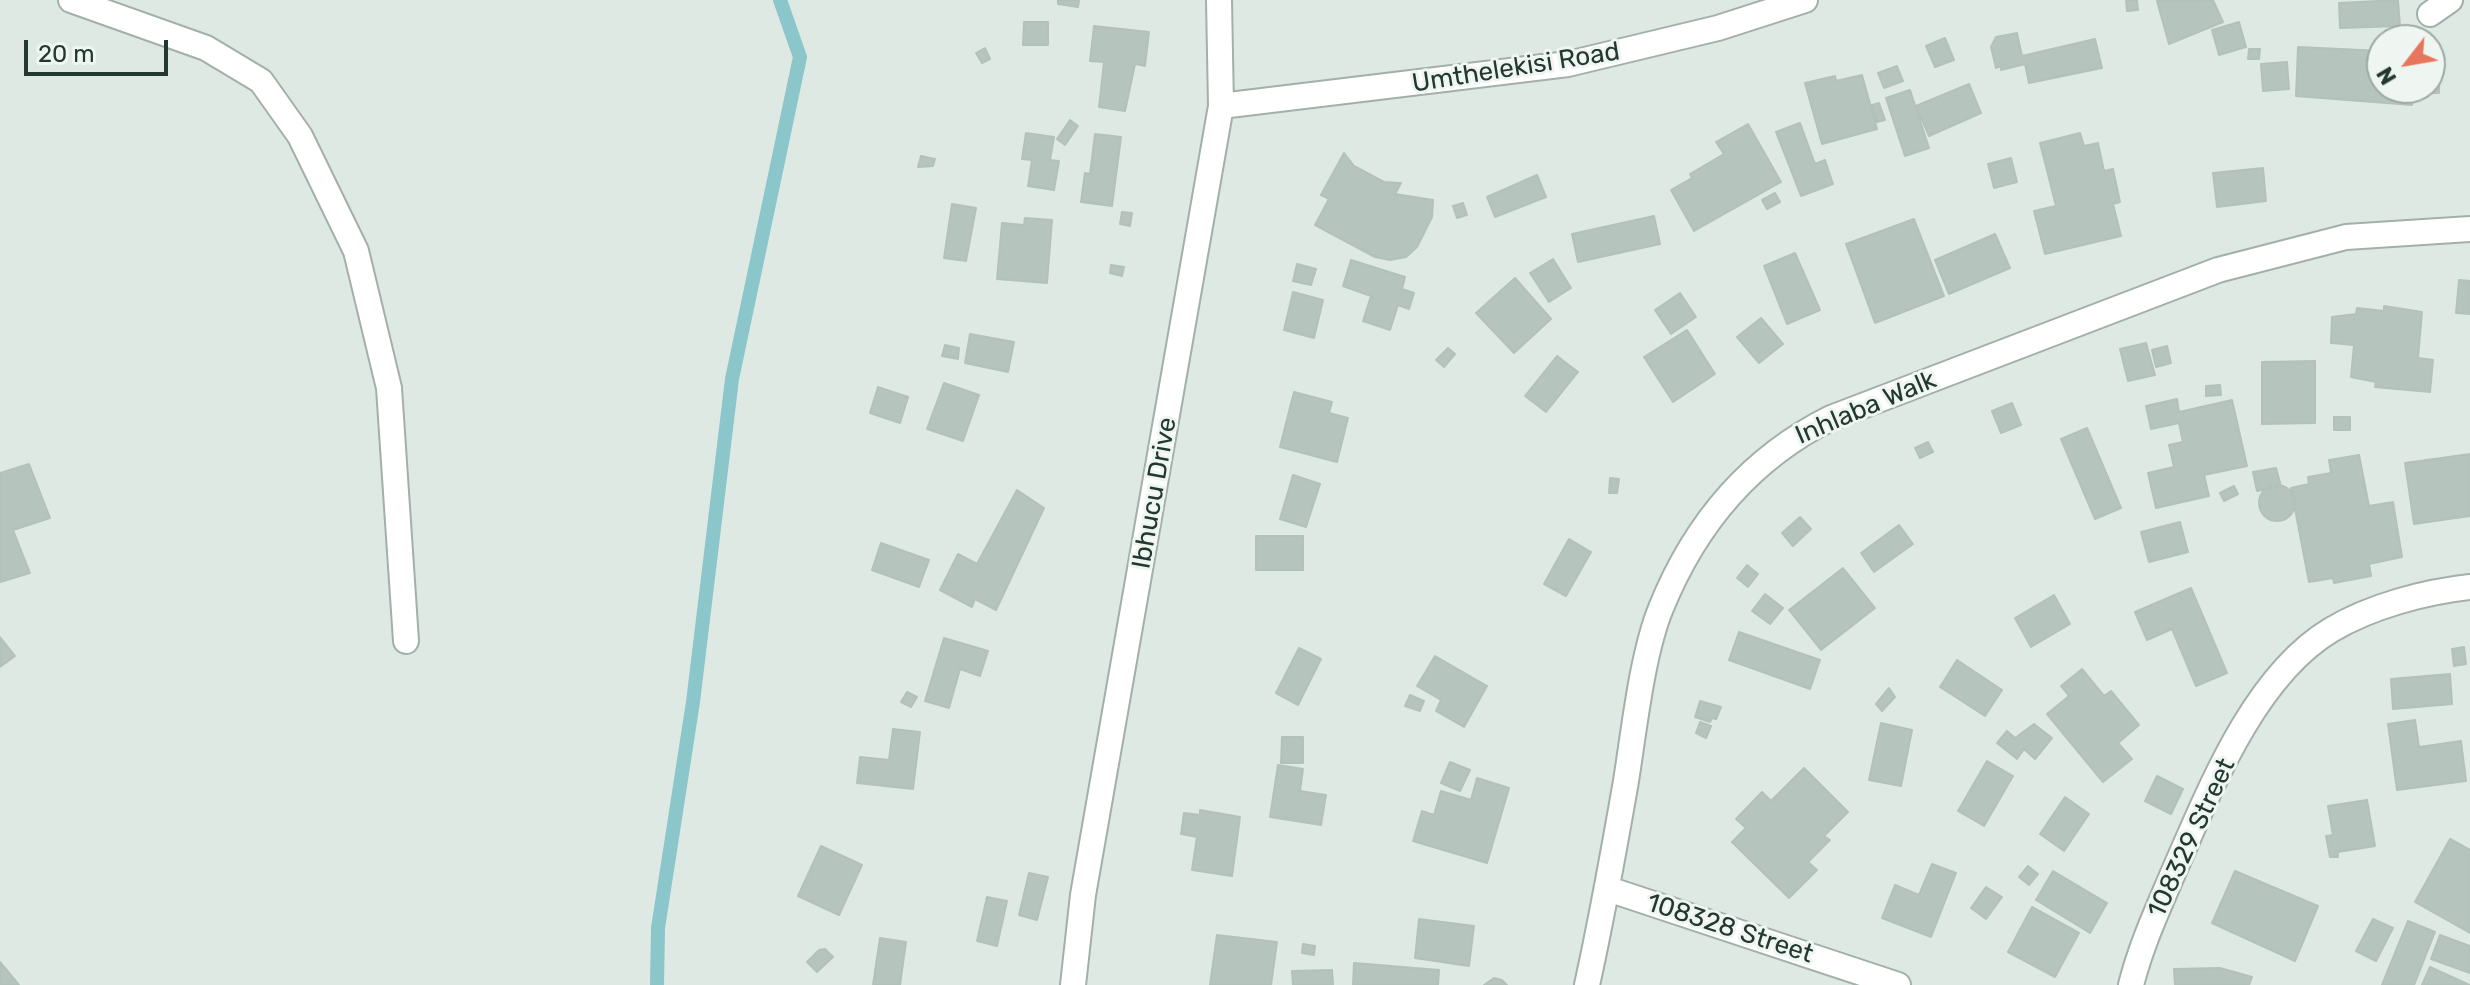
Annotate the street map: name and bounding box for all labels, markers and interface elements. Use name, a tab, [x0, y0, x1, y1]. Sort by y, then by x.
scale bar	[28, 24, 172, 74]
north arrow	[2366, 24, 2446, 104]
street label: Umthelekisi Road	[1410, 36, 1622, 100]
text: 20 m	[38, 40, 95, 68]
text: N	[2371, 62, 2402, 89]
street label: Inhlaba Walk	[1791, 364, 1941, 452]
street label: Ibhucu Drive	[1126, 415, 1184, 571]
street label: 108329 Street	[2142, 753, 2242, 923]
street label: 108328 Street	[1643, 887, 1817, 971]

